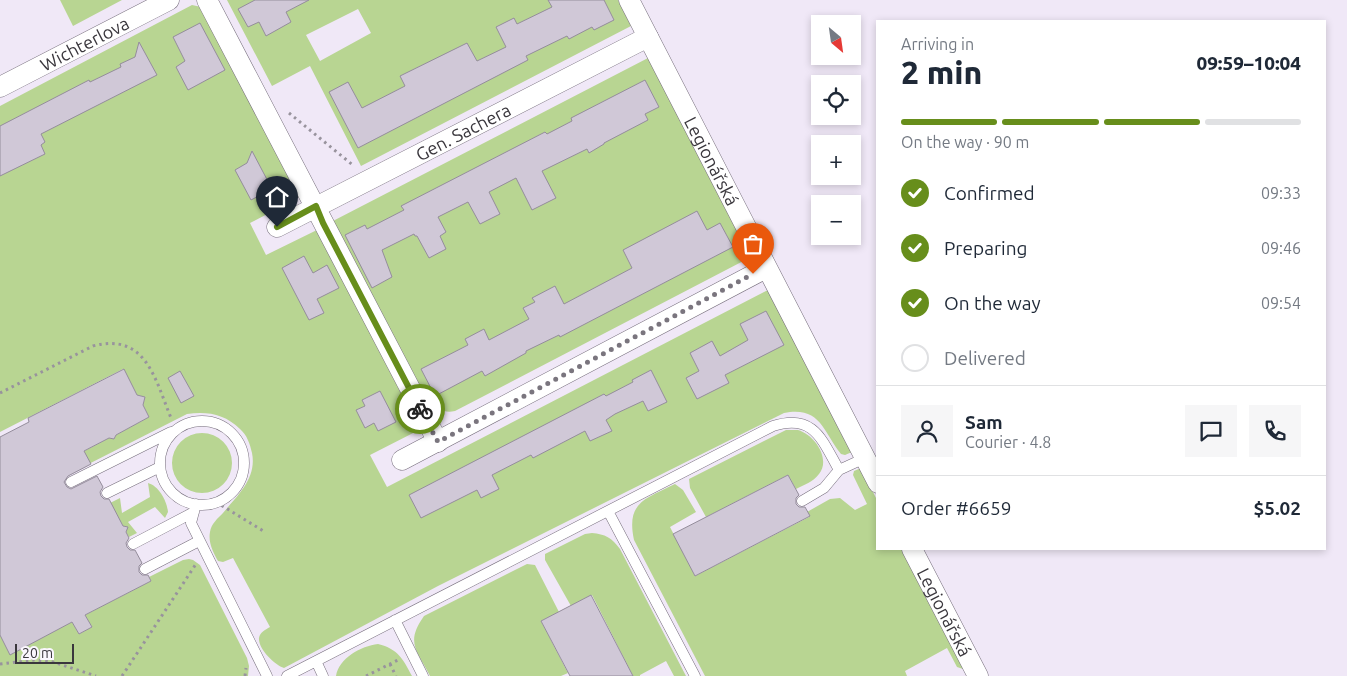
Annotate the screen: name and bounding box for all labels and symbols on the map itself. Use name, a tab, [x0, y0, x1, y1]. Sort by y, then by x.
street label: Wichterlova	[37, 12, 132, 75]
north arrow	[811, 15, 861, 65]
street label: Gen. Sachera	[412, 99, 514, 164]
street label: Legionářská	[681, 113, 743, 209]
pin	[256, 176, 298, 227]
pin	[732, 223, 774, 274]
courier	[395, 384, 445, 434]
street label: Legionářská	[914, 564, 976, 660]
scale bar	[15, 641, 74, 664]

